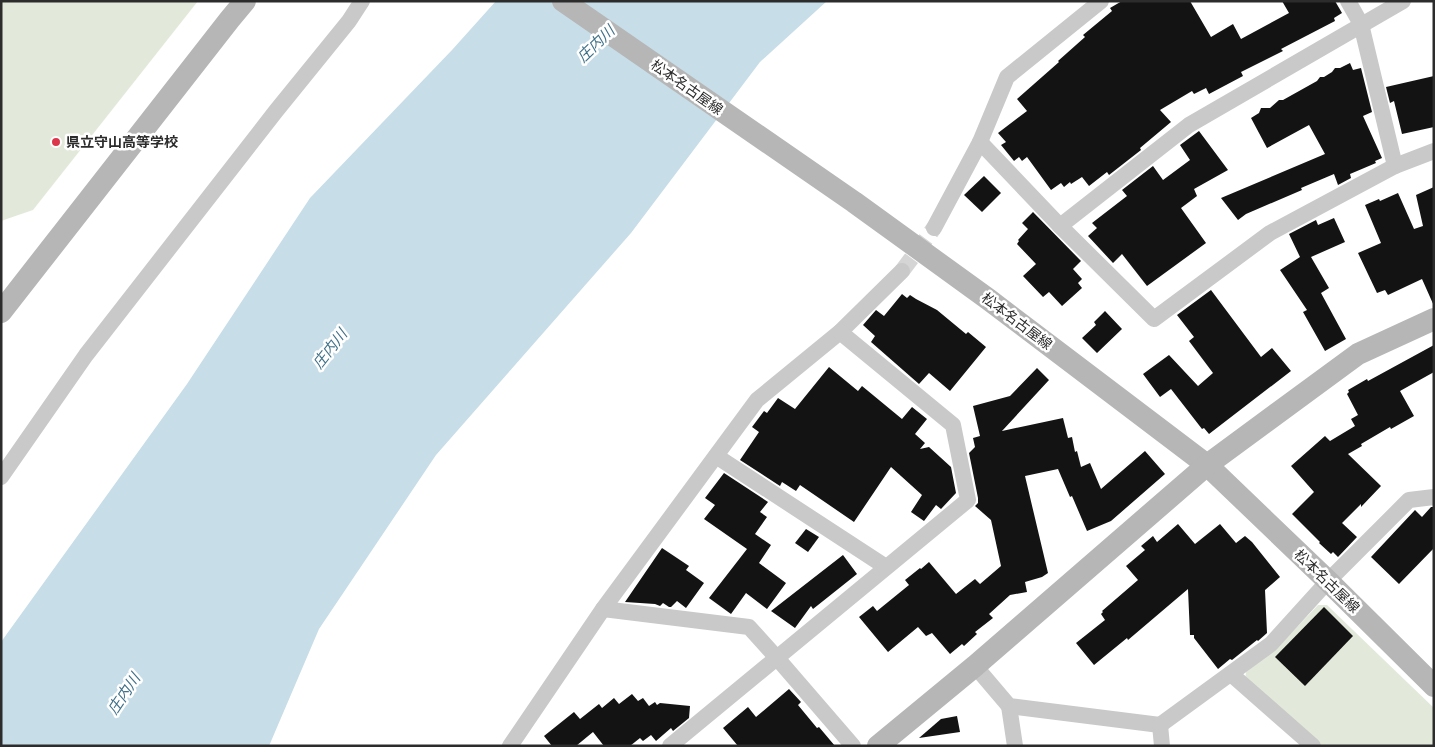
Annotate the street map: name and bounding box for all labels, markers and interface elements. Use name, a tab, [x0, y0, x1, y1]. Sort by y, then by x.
water label: 庄内川	[574, 21, 620, 66]
street label: 松本名古屋線	[647, 56, 726, 118]
place label: 県立守山高等学校	[66, 134, 178, 151]
marker: 県立守山高等学校	[50, 136, 62, 148]
street label: 松本名古屋線	[978, 289, 1055, 353]
water label: 庄内川	[309, 324, 352, 372]
street label: 松本名古屋線	[1291, 546, 1363, 617]
water label: 庄内川	[104, 669, 145, 718]

